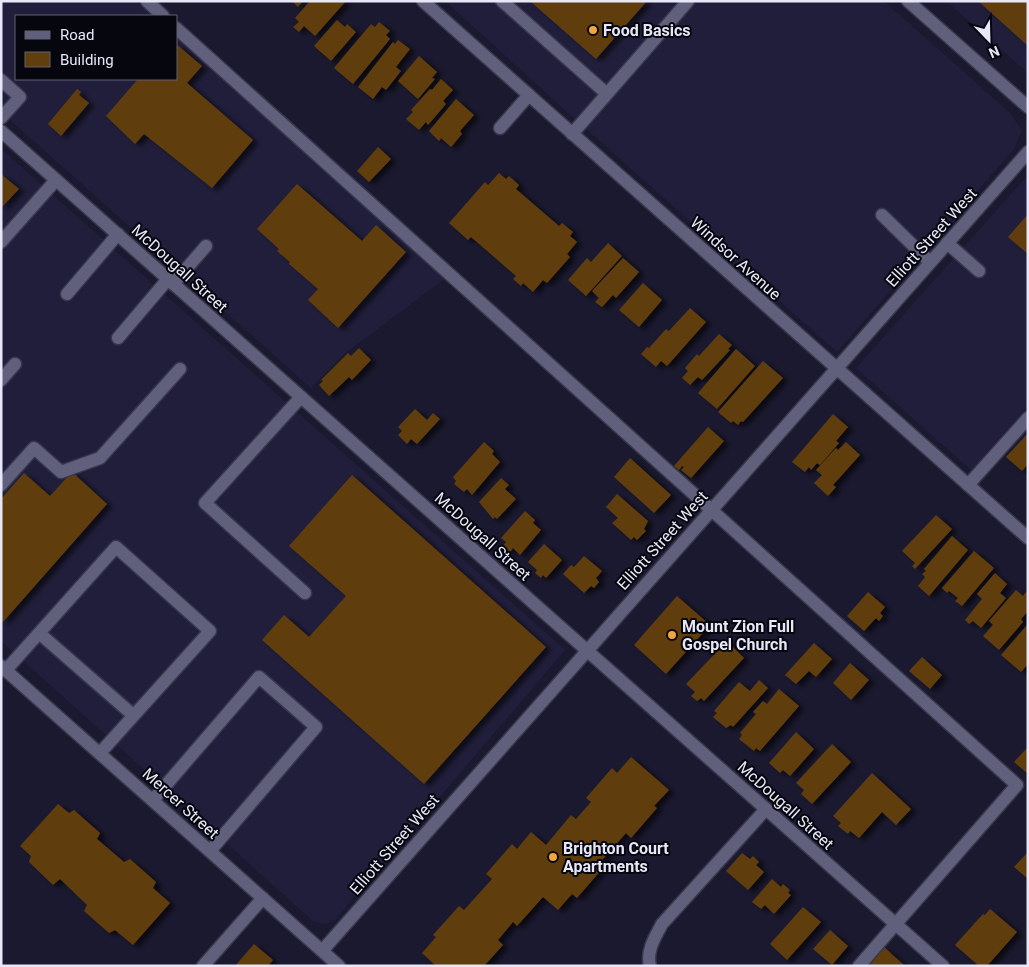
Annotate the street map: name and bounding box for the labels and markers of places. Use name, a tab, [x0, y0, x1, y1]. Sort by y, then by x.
place label: Food Basics	[603, 21, 690, 40]
marker: Food Basics	[587, 24, 599, 36]
place label: Mount Zion Full Gospel Church	[682, 617, 794, 654]
marker: Mount Zion Full Gospel Church	[666, 629, 678, 641]
place label: Brighton Court Apartments	[563, 839, 669, 876]
marker: Brighton Court Apartments	[547, 851, 559, 863]

